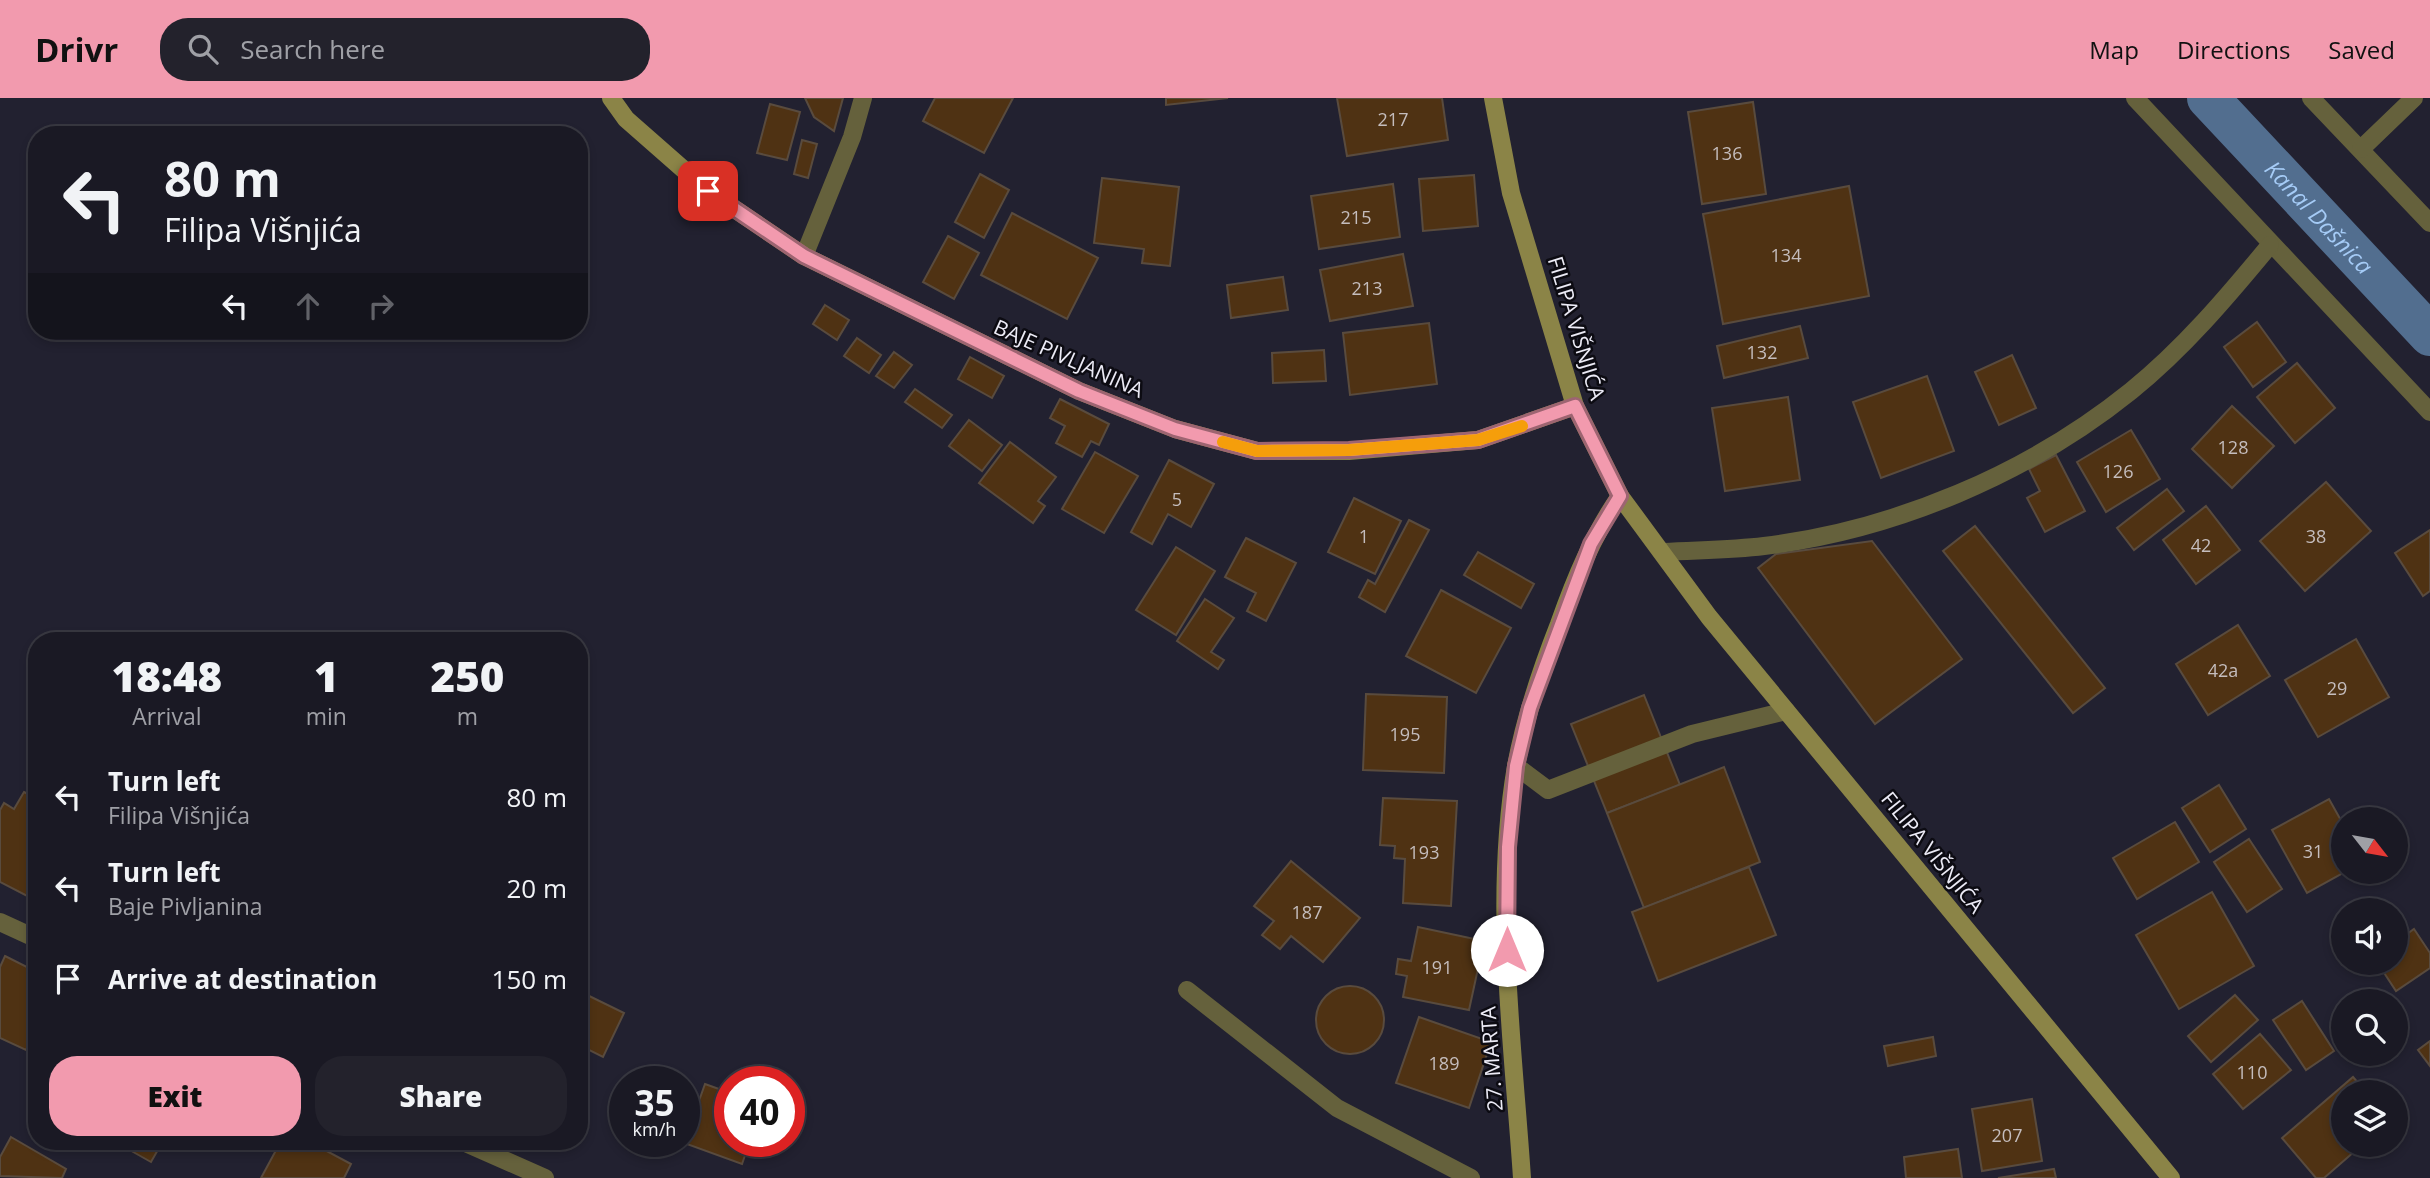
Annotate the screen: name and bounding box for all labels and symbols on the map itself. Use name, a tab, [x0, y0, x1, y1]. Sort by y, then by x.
house number: 217	[1378, 107, 1408, 131]
house number: 136	[1712, 141, 1742, 165]
water label: Kanal Dašnica	[2258, 153, 2381, 281]
pin	[678, 161, 738, 221]
house number: 215	[1341, 205, 1371, 229]
house number: 134	[1771, 243, 1801, 267]
street label: FILIPA VIŠNJIĆA	[1542, 253, 1612, 404]
house number: 213	[1352, 276, 1382, 300]
street label: BAJE PIVLJANINA	[990, 312, 1149, 404]
house number: 132	[1747, 340, 1777, 364]
house number: 128	[2218, 435, 2248, 459]
house number: 126	[2103, 459, 2133, 483]
house number: 5	[1172, 487, 1182, 511]
house number: 1	[1359, 524, 1369, 548]
house number: 38	[2306, 524, 2326, 548]
house number: 42	[2191, 533, 2211, 557]
house number: 42a	[2208, 658, 2238, 682]
house number: 29	[2327, 676, 2347, 700]
house number: 195	[1390, 722, 1420, 746]
street label: FILIPA VIŠNJIĆA	[1875, 785, 1991, 919]
north arrow	[2331, 807, 2408, 884]
house number: 31	[2303, 839, 2323, 863]
house number: 193	[1409, 840, 1439, 864]
house number: 187	[1292, 900, 1322, 924]
position arrow	[1470, 913, 1544, 987]
house number: 191	[1422, 955, 1452, 979]
street label: 27. MARTA	[1473, 1005, 1509, 1112]
house number: 189	[1429, 1051, 1459, 1075]
house number: 110	[2237, 1060, 2267, 1084]
speed limit sign: 40	[714, 1066, 805, 1157]
house number: 207	[1992, 1123, 2022, 1147]

